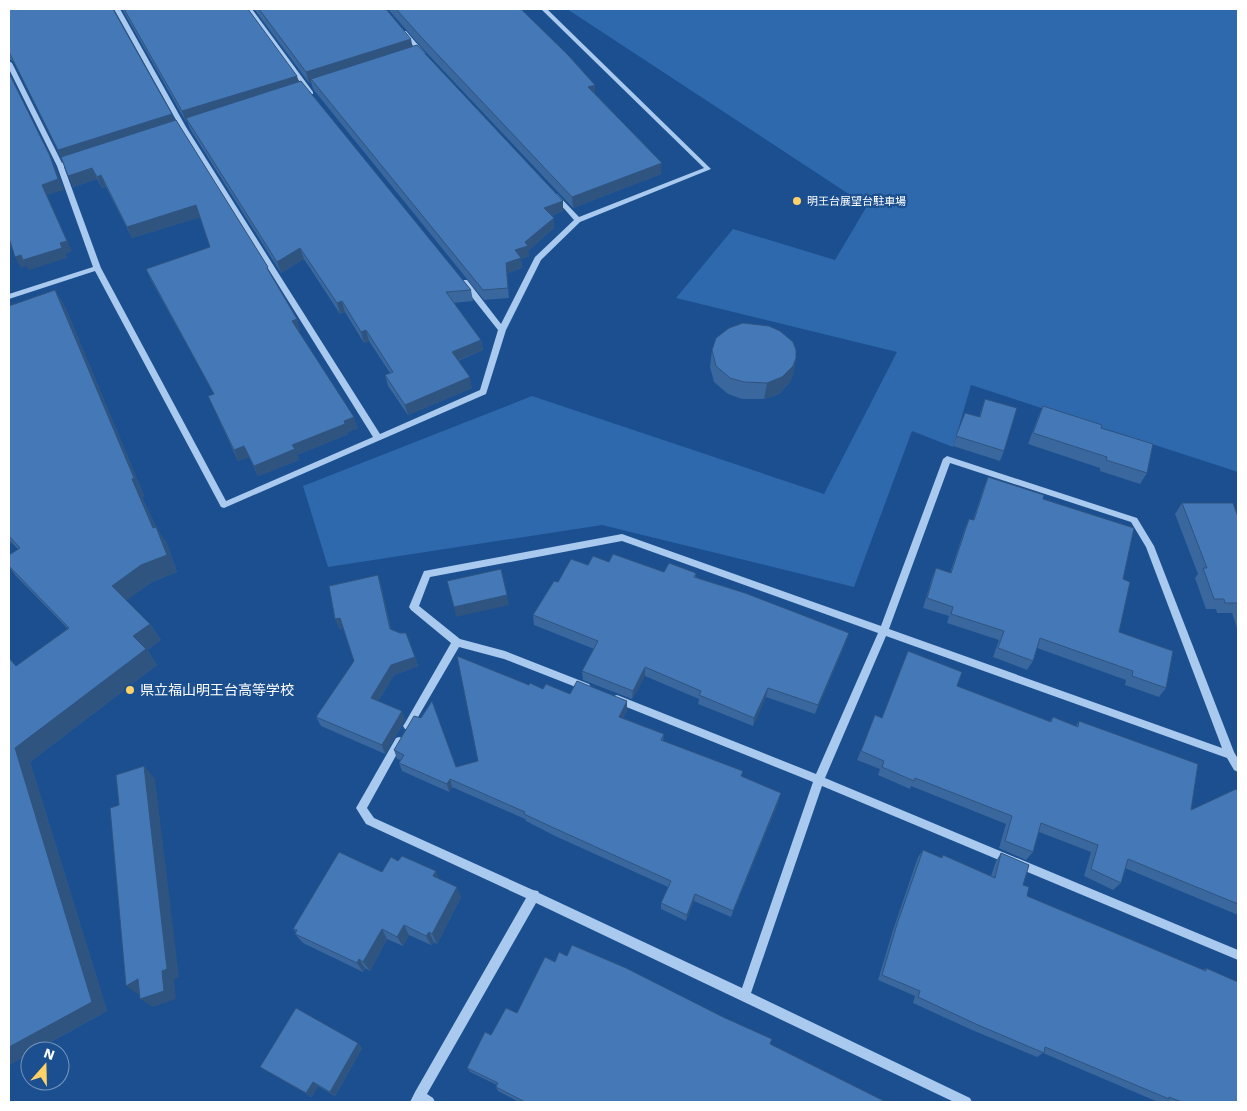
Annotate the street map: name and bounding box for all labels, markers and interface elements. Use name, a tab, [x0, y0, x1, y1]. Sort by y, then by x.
marker: 明王台展望台駐車場	[791, 195, 803, 207]
place label: 明王台展望台駐車場	[807, 195, 906, 208]
place label: 県立福山明王台高等学校	[140, 682, 294, 698]
marker: 県立福山明王台高等学校	[124, 684, 136, 696]
north arrow	[20, 1041, 70, 1091]
text: N	[42, 1044, 57, 1063]

